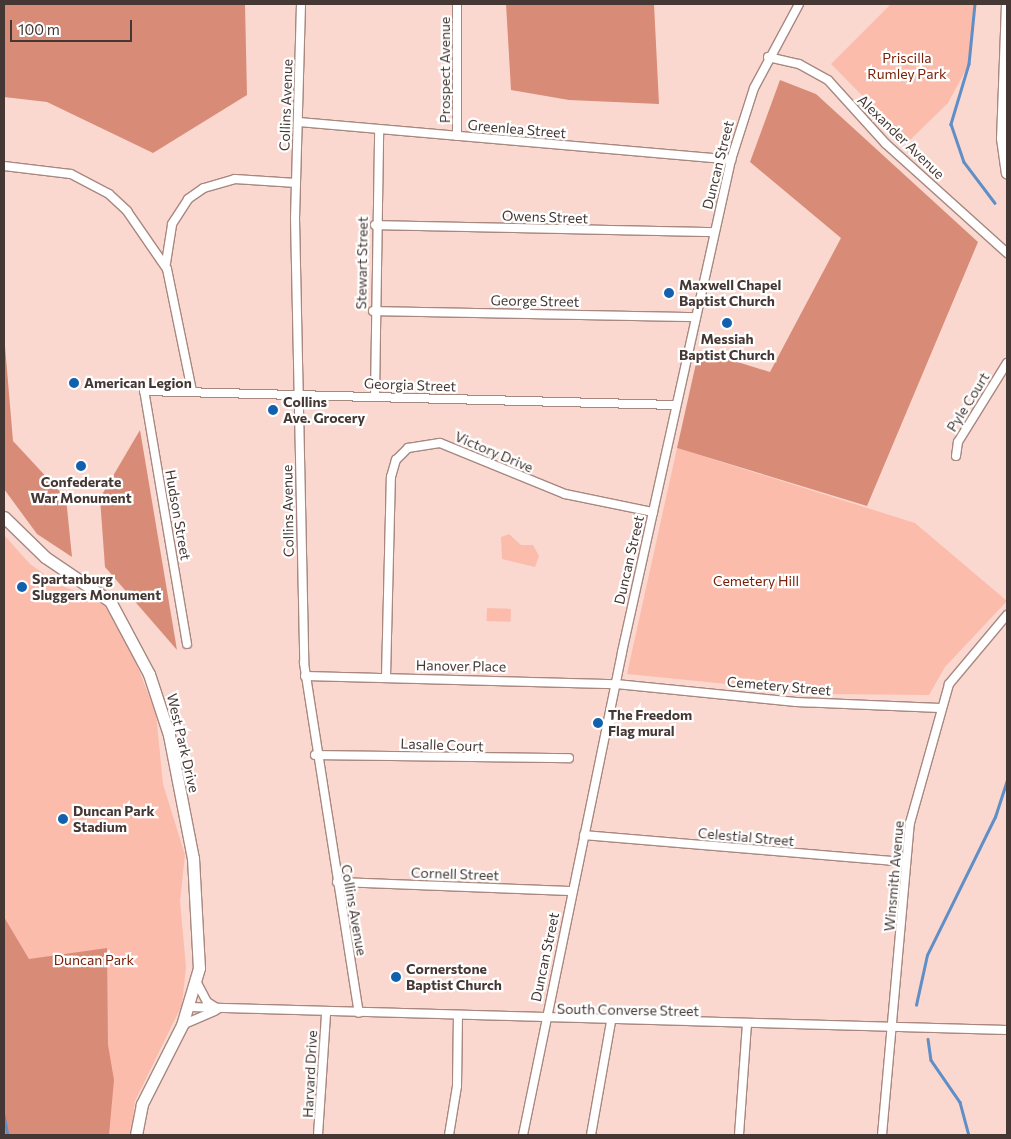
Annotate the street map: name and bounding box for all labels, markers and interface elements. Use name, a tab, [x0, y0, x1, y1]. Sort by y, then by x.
scale bar	[12, 10, 135, 42]
street label: Prospect Avenue	[437, 17, 453, 123]
text: 100 m	[18, 20, 60, 38]
park label: Priscilla Rumley Park	[867, 50, 947, 82]
street label: Collins Avenue	[276, 59, 296, 151]
street label: Alexander Avenue	[854, 91, 948, 183]
street label: Greenlea Street	[467, 116, 567, 142]
street label: Duncan Street	[699, 119, 737, 211]
street label: Owens Street	[502, 207, 588, 227]
street label: Stewart Street	[353, 216, 371, 310]
place label: Maxwell Chapel Baptist Church	[679, 277, 781, 310]
marker: Maxwell Chapel Baptist Church	[663, 287, 675, 299]
street label: George Street	[491, 292, 579, 310]
marker: Messiah Baptist Church	[721, 317, 733, 329]
place label: Messiah Baptist Church	[679, 331, 775, 364]
street label: Pyle Court	[943, 369, 993, 435]
place label: American Legion	[84, 375, 192, 391]
street label: Georgia Street	[364, 375, 456, 395]
marker: American Legion	[68, 377, 80, 389]
place label: Collins Ave. Grocery	[283, 394, 365, 427]
marker: Collins Ave. Grocery	[267, 404, 279, 416]
street label: Victory Drive	[452, 428, 536, 476]
marker: Confederate War Monument	[75, 460, 87, 472]
street label: Collins Avenue	[279, 465, 297, 557]
street label: Hudson Street	[162, 469, 194, 561]
place label: Confederate War Monument	[30, 474, 132, 507]
street label: Duncan Street	[611, 514, 647, 606]
place label: Spartanburg Sluggers Monument	[32, 571, 161, 604]
park label: Cemetery Hill	[713, 573, 799, 589]
marker: Spartanburg Sluggers Monument	[16, 581, 28, 593]
street label: Hanover Place	[416, 657, 506, 675]
street label: Cemetery Street	[726, 673, 832, 699]
street label: West Park Drive	[163, 692, 203, 794]
place label: The Freedom Flag mural	[608, 707, 692, 740]
marker: The Freedom Flag mural	[592, 717, 604, 729]
street label: Lasalle Court	[400, 735, 484, 755]
place label: Duncan Park Stadium	[73, 803, 155, 836]
marker: Duncan Park Stadium	[57, 813, 69, 825]
street label: Winsmith Avenue	[881, 820, 907, 932]
street label: Celestial Street	[697, 824, 795, 850]
street label: Collins Avenue	[338, 863, 370, 957]
street label: Cornell Street	[411, 864, 499, 884]
street label: Duncan Street	[527, 911, 563, 1003]
park label: Duncan Park	[54, 952, 134, 968]
place label: Cornerstone Baptist Church	[406, 961, 502, 994]
marker: Cornerstone Baptist Church	[390, 971, 402, 983]
street label: South Converse Street	[557, 1000, 699, 1020]
street label: Harvard Drive	[299, 1030, 321, 1118]

